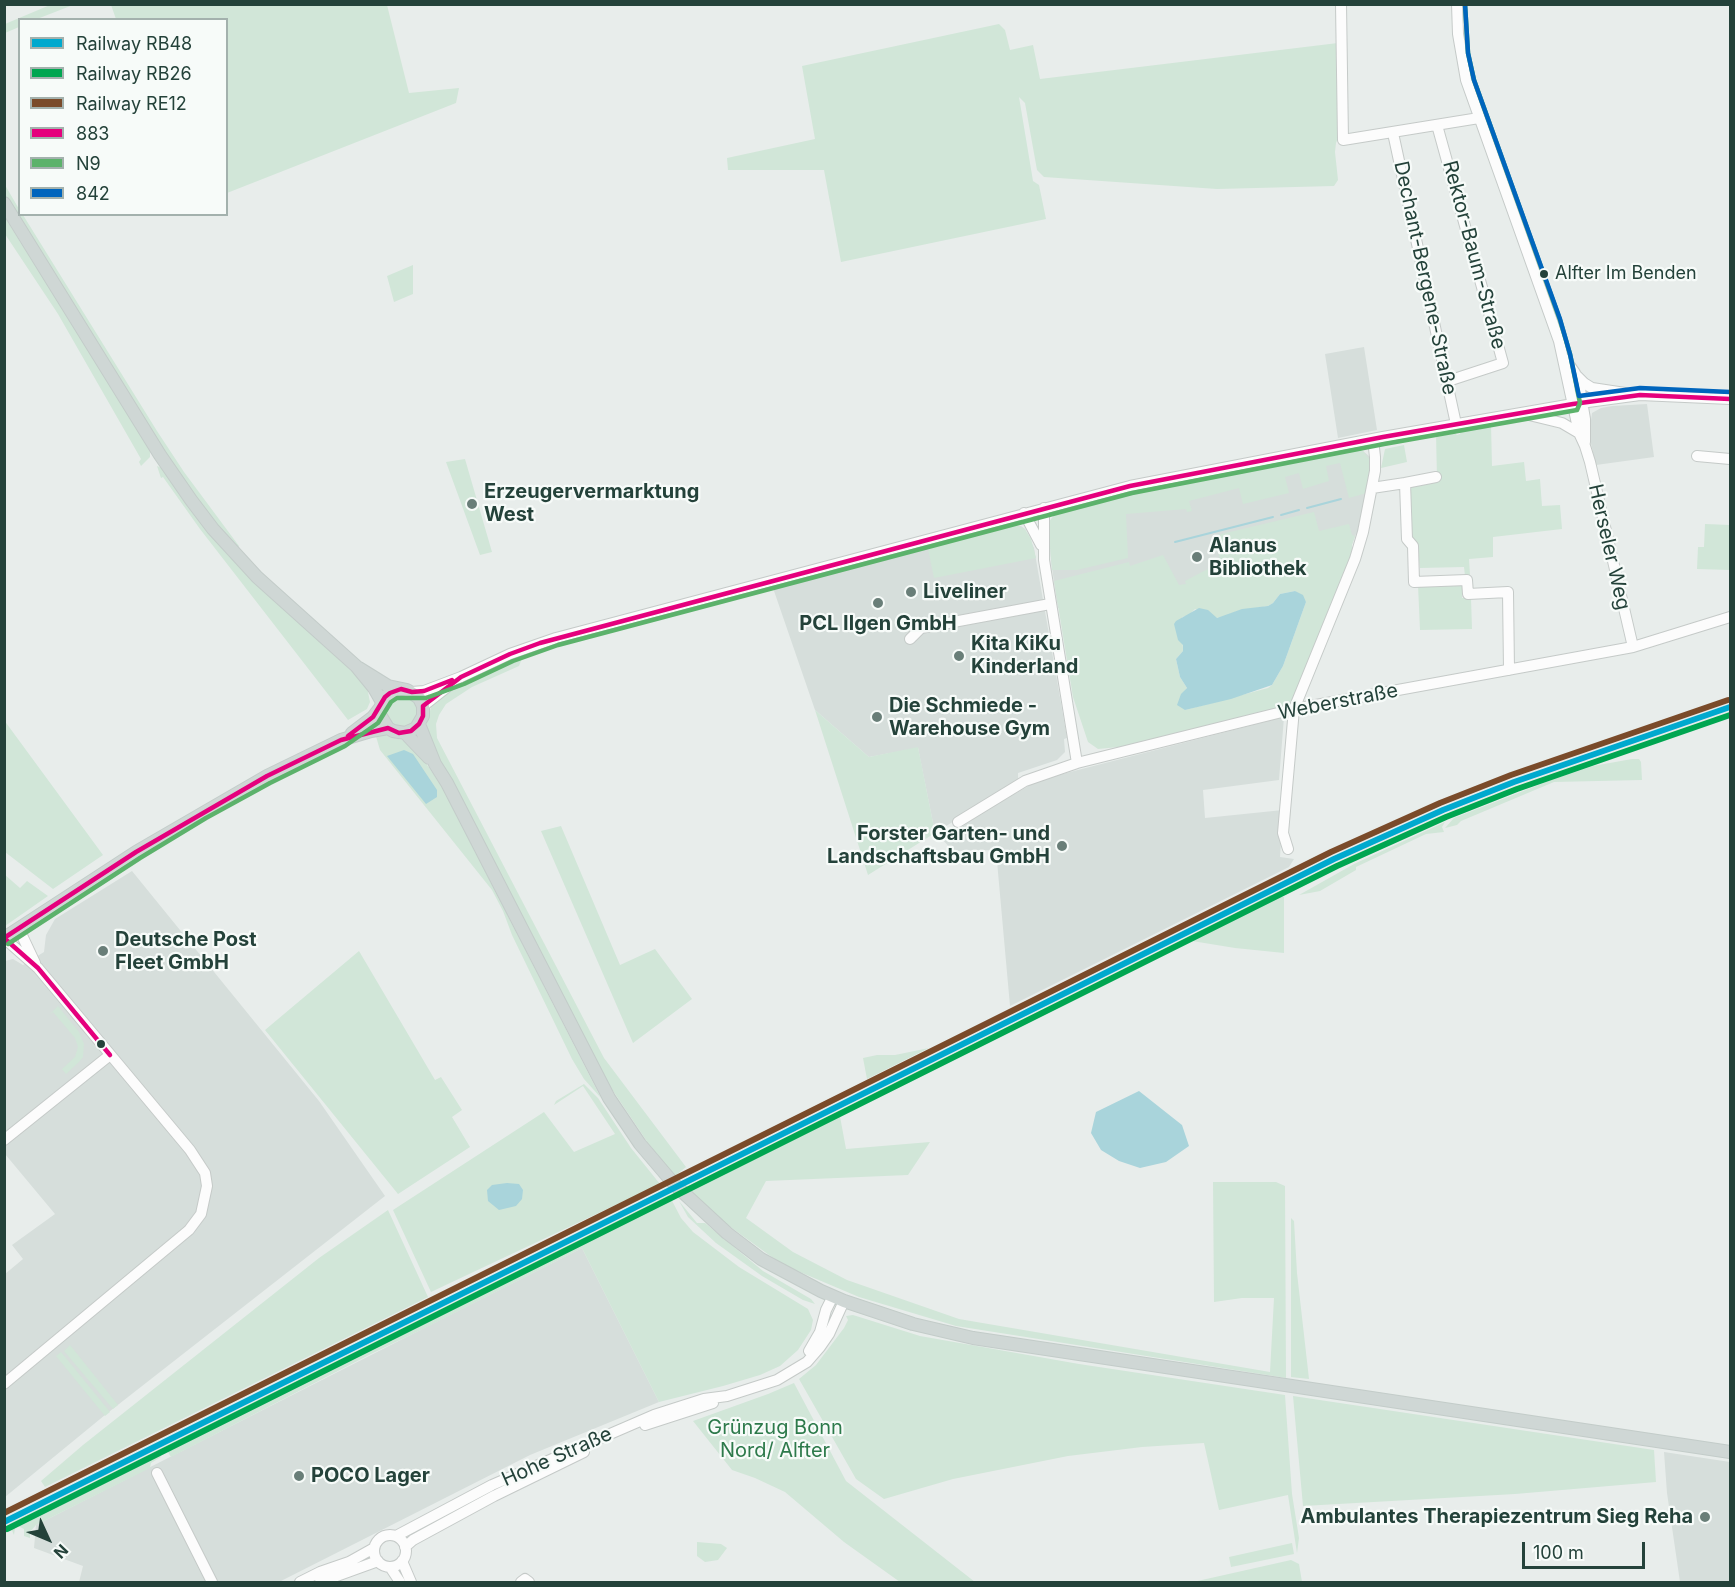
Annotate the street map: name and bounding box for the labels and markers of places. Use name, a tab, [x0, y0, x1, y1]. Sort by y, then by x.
place label: Alfter Im Benden	[1555, 263, 1697, 285]
marker: Alfter Im Benden	[1538, 268, 1550, 280]
place label: Erzeugervermarktung West	[484, 480, 699, 527]
marker: Erzeugervermarktung West	[465, 497, 479, 511]
place label: Alanus Bibliothek	[1209, 534, 1307, 581]
marker: Alanus Bibliothek	[1190, 550, 1204, 564]
place label: Liveliner	[923, 580, 1007, 604]
marker: Liveliner	[904, 585, 918, 599]
marker: PCL Ilgen GmbH	[871, 596, 885, 610]
place label: PCL Ilgen GmbH	[799, 612, 957, 636]
place label: Kita KiKu Kinderland	[971, 632, 1078, 679]
marker: Kita KiKu Kinderland	[952, 649, 966, 663]
place label: Die Schmiede - Warehouse Gym	[889, 694, 1050, 741]
marker: Die Schmiede - Warehouse Gym	[870, 710, 884, 724]
place label: Forster Garten- und Landschaftsbau GmbH	[827, 822, 1050, 869]
marker: Forster Garten- und Landschaftsbau GmbH	[1055, 839, 1069, 853]
place label: Deutsche Post Fleet GmbH	[115, 928, 257, 975]
marker: Deutsche Post Fleet GmbH	[96, 944, 110, 958]
unlabelled marker	[95, 1038, 107, 1050]
place label: POCO Lager	[311, 1464, 430, 1488]
marker: POCO Lager	[292, 1469, 306, 1483]
place label: Ambulantes Therapiezentrum Sieg Reha	[1301, 1505, 1693, 1529]
marker: Ambulantes Therapiezentrum Sieg Reha	[1698, 1510, 1712, 1524]

